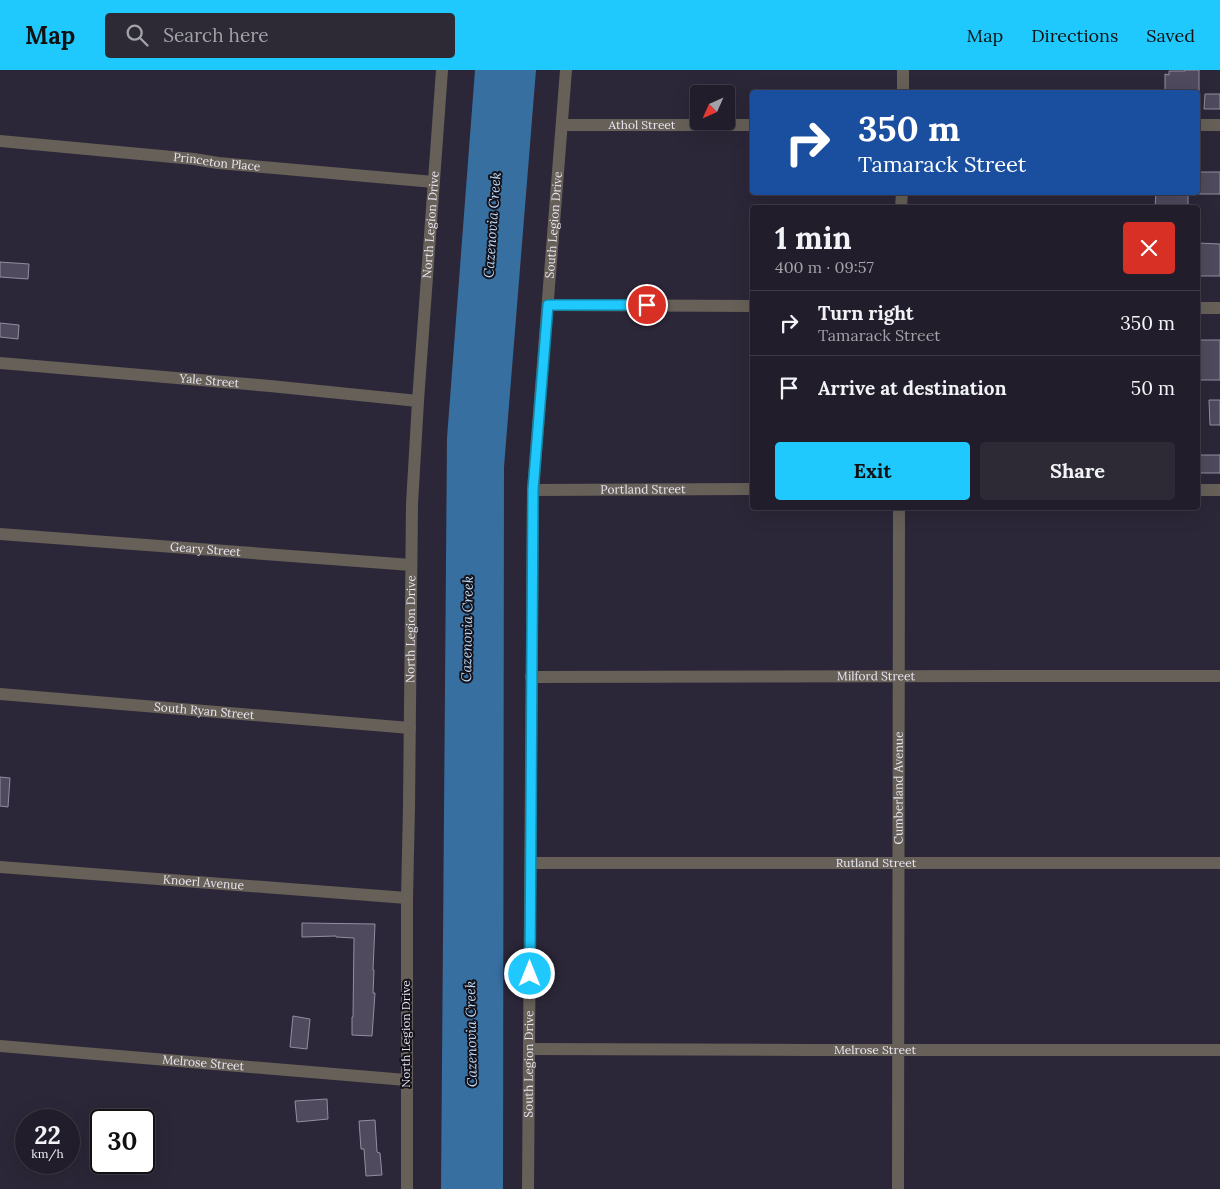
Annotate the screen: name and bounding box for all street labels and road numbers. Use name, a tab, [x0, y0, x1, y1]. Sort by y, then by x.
street label: Athol Street	[608, 117, 676, 132]
street label: Princeton Place	[173, 149, 262, 174]
street label: North Legion Drive	[419, 170, 442, 279]
street label: South Legion Drive	[542, 170, 565, 279]
street label: Yale Street	[178, 370, 240, 390]
street label: Portland Street	[600, 481, 686, 497]
street label: Geary Street	[170, 539, 242, 559]
street label: North Legion Drive	[402, 575, 418, 683]
street label: Milford Street	[837, 668, 915, 683]
street label: South Ryan Street	[154, 699, 255, 722]
street label: Cumberland Avenue	[891, 731, 906, 844]
street label: Rutland Street	[836, 855, 917, 870]
street label: Knoerl Avenue	[162, 871, 245, 893]
street label: North Legion Drive	[398, 980, 413, 1088]
street label: South Legion Drive	[521, 1010, 536, 1118]
street label: Melrose Street	[834, 1042, 916, 1057]
street label: Melrose Street	[162, 1052, 245, 1073]

